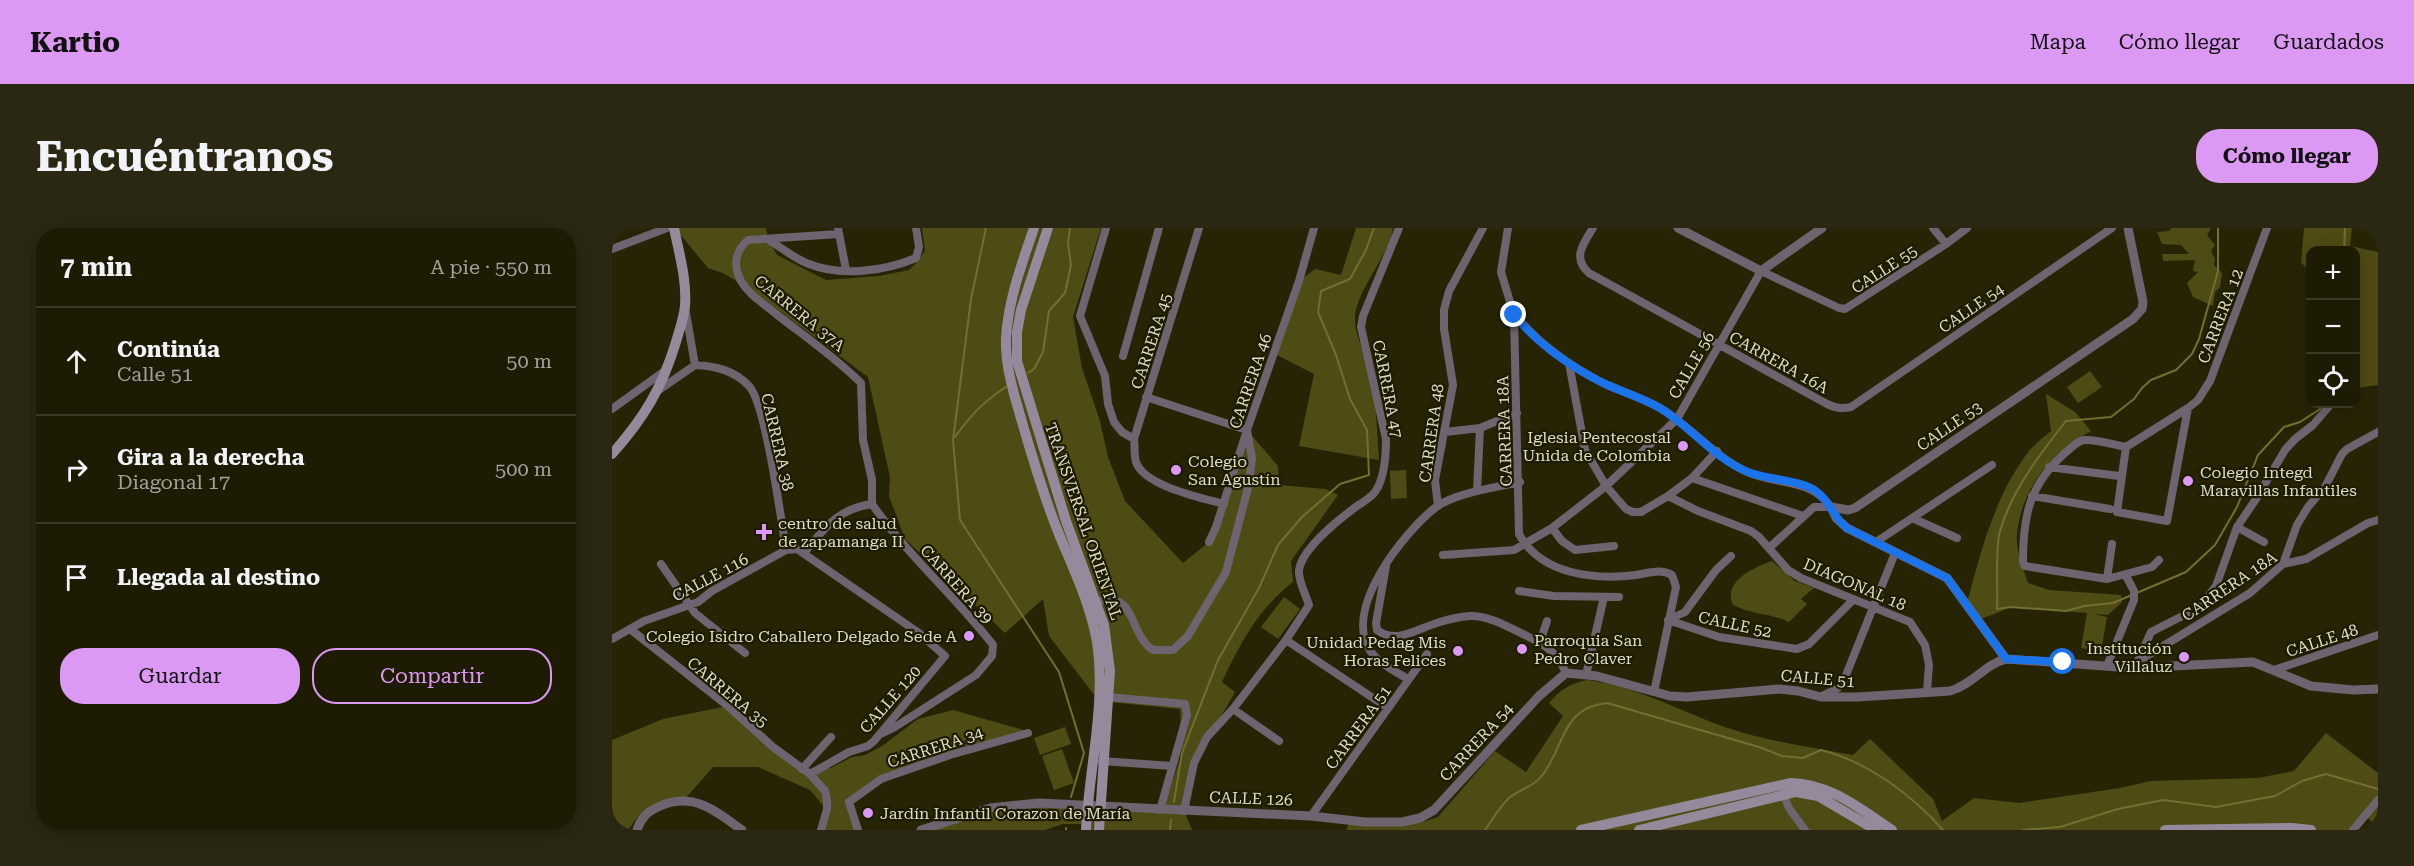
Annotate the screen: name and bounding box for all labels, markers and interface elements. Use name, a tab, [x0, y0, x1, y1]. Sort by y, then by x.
text: Kartio	[30, 26, 120, 59]
text: Mapa	[2030, 30, 2086, 54]
text: Cómo llegar	[2119, 30, 2240, 54]
text: Guardados	[2273, 30, 2384, 54]
button: Cómo llegar	[2196, 129, 2378, 183]
text: Encuéntranos	[36, 132, 334, 181]
street label: CALLE 55	[1848, 241, 1921, 298]
map controls	[2306, 246, 2360, 408]
button: +	[2306, 246, 2360, 300]
text: 7 min	[60, 252, 132, 282]
text: A pie · 550 m	[430, 255, 552, 279]
street label: CARRERA 12	[2194, 266, 2247, 366]
street label: CARRERA 37A	[751, 271, 849, 356]
street label: CALLE 54	[1935, 280, 2008, 337]
street label: CARRERA 45	[1127, 291, 1176, 391]
button: −	[2306, 300, 2360, 354]
route end	[1500, 301, 1526, 327]
street label: CARRERA 16A	[1726, 327, 1833, 398]
street label: CALLE 56	[1665, 328, 1718, 402]
street label: CARRERA 46	[1225, 331, 1276, 431]
text: Continúa	[117, 337, 220, 362]
street label: CARRERA 47	[1369, 338, 1406, 440]
icon: ahead	[60, 345, 93, 378]
text: 50 m	[506, 349, 552, 373]
button: locate	[2306, 354, 2360, 408]
text: Calle 51	[117, 362, 193, 386]
street label: CARRERA 18A	[1493, 374, 1516, 487]
street label: CARRERA 48	[1415, 382, 1448, 484]
street label: CARRERA 38	[757, 391, 798, 493]
street label: CALLE 53	[1913, 398, 1986, 455]
street label: TRANSVERSAL ORIENTAL	[1041, 420, 1126, 622]
place label: Iglesia Pentecostal Unida de Colombia	[1522, 428, 1671, 465]
marker: Iglesia Pentecostal Unida de Colombia	[1676, 439, 1690, 453]
text: Gira a la derecha	[117, 445, 304, 470]
place label: Colegio San Agustín	[1188, 452, 1281, 489]
icon: right	[60, 453, 93, 486]
text: 500 m	[495, 457, 552, 481]
marker: Colegio San Agustín	[1169, 463, 1183, 477]
place label: Colegio Integd Maravillas Infantiles	[2200, 463, 2357, 500]
text: Diagonal 17	[117, 470, 230, 494]
marker: Colegio Integd Maravillas Infantiles	[2181, 474, 2195, 488]
place label: centro de salud de zapamanga II	[778, 514, 903, 551]
marker: centro de salud de zapamanga II	[755, 523, 773, 541]
street label: CARRERA 39	[916, 541, 997, 628]
street label: CARRERA 18A	[2178, 547, 2281, 625]
street label: CALLE 116	[669, 549, 752, 605]
street label: DIAGONAL 18	[1800, 554, 1909, 615]
icon: arrive	[60, 561, 93, 594]
text: Llegada al destino	[117, 565, 320, 590]
street label: CALLE 52	[1696, 607, 1773, 642]
street label: CALLE 48	[2284, 620, 2361, 661]
place label: Colegio Isidro Caballero Delgado Sede A	[646, 627, 958, 646]
marker: Colegio Isidro Caballero Delgado Sede A	[962, 629, 976, 643]
place label: Parroquia San Pedro Claver	[1534, 631, 1642, 668]
place label: Unidad Pedag Mis Horas Felices	[1306, 633, 1446, 670]
place label: Institución Villaluz	[2087, 639, 2172, 676]
marker: Parroquia San Pedro Claver	[1515, 642, 1529, 656]
marker: Unidad Pedag Mis Horas Felices	[1451, 644, 1465, 658]
button: Guardar	[60, 648, 300, 704]
button: Compartir	[312, 648, 552, 704]
route start	[2049, 648, 2075, 674]
marker: Institución Villaluz	[2177, 650, 2191, 664]
street label: CARRERA 35	[683, 653, 772, 732]
street label: CALLE 120	[856, 662, 925, 737]
street label: CALLE 51	[1780, 666, 1856, 691]
street label: CARRERA 51	[1321, 681, 1395, 773]
street label: CARRERA 54	[1435, 699, 1517, 785]
street label: CARRERA 34	[885, 723, 985, 772]
street label: CALLE 126	[1209, 788, 1293, 809]
place label: Jardín Infantil Corazon de María	[880, 804, 1131, 823]
marker: Jardín Infantil Corazon de María	[861, 806, 875, 820]

